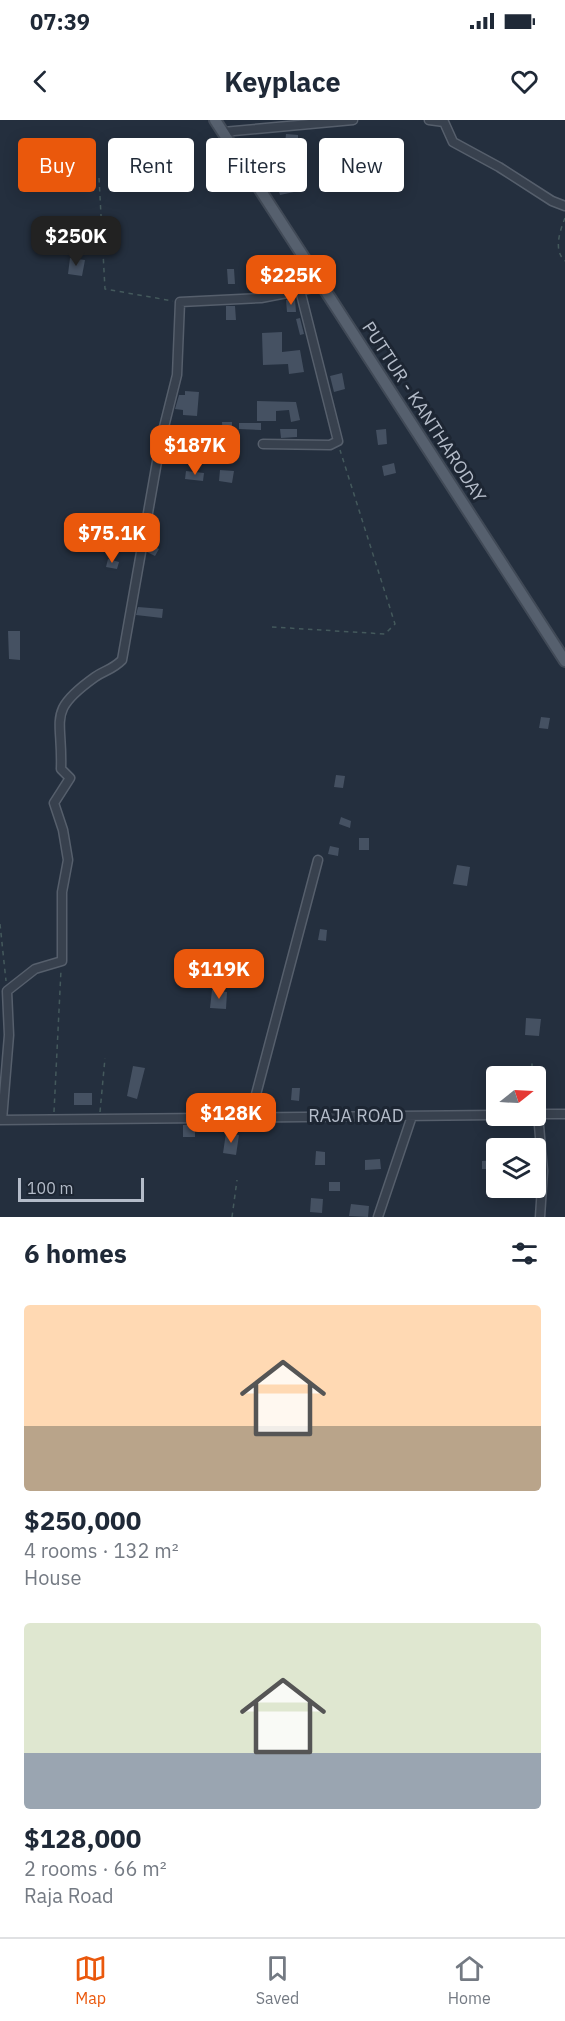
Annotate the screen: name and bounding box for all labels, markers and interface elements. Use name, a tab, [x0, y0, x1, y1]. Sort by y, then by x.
text: 07:39	[30, 7, 90, 36]
text: Keyplace	[224, 64, 341, 99]
icon: back	[24, 65, 57, 98]
icon: heart	[508, 65, 541, 98]
chip: Buy	[18, 138, 96, 192]
chip: Rent	[108, 138, 194, 192]
chip: Filters	[206, 138, 307, 192]
chip: New	[319, 138, 404, 192]
pin: $250K	[34, 216, 118, 267]
text: $250K	[45, 222, 107, 249]
pin: $225K	[249, 255, 333, 306]
text: $225K	[260, 261, 322, 288]
street label: PUTTUR - KANTHARODAY	[357, 317, 492, 507]
pin: $187K	[153, 425, 237, 476]
text: $187K	[164, 431, 226, 458]
pin: $75.1K	[63, 513, 161, 564]
text: $75.1K	[78, 519, 146, 546]
pin: $119K	[177, 949, 261, 1000]
text: $119K	[188, 955, 250, 982]
north arrow	[486, 1066, 546, 1126]
map controls	[486, 1066, 546, 1198]
pin: $128K	[189, 1093, 273, 1144]
text: $128K	[200, 1099, 262, 1126]
street label: RAJA ROAD	[308, 1104, 404, 1127]
button: layers	[486, 1138, 546, 1198]
scale bar	[18, 1175, 144, 1202]
text: 100 m	[27, 1178, 74, 1198]
text: 6 homes	[24, 1236, 127, 1270]
icon: filters	[508, 1237, 541, 1270]
icon: home	[229, 1344, 337, 1452]
text: $250,000	[24, 1503, 141, 1537]
text: 4 rooms · 132 m²	[24, 1537, 179, 1564]
text: House	[24, 1564, 81, 1591]
icon: home	[229, 1662, 337, 1770]
text: $128,000	[24, 1821, 141, 1855]
text: 2 rooms · 66 m²	[24, 1855, 167, 1882]
text: Raja Road	[24, 1882, 114, 1909]
tab: Map	[74, 1952, 107, 2008]
tab: Saved	[256, 1952, 299, 2008]
tab: Home	[448, 1952, 491, 2008]

